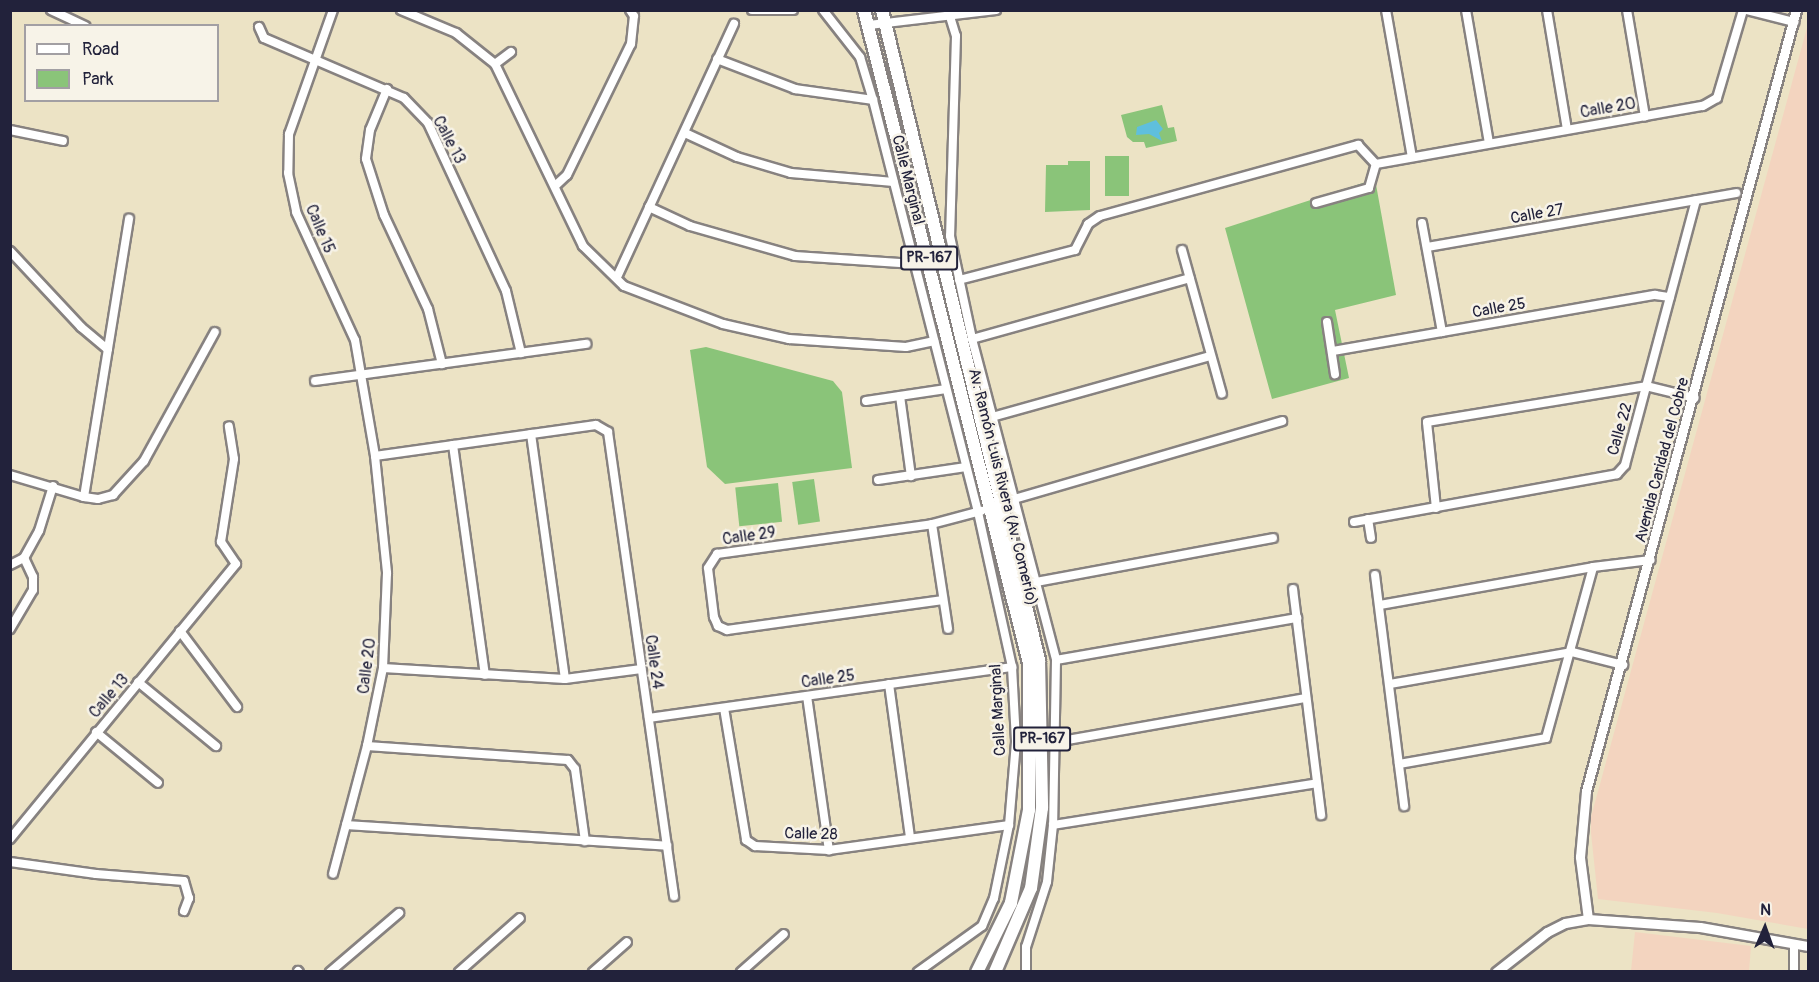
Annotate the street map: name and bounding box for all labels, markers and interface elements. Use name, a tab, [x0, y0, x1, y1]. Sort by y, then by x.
legend	[24, 24, 219, 102]
text: Road	[82, 38, 119, 61]
text: Park	[82, 68, 114, 91]
street label: Calle 20	[1579, 94, 1637, 122]
street label: Calle 13	[428, 113, 470, 167]
street label: Calle Marginal	[888, 133, 928, 227]
street label: Calle 27	[1509, 200, 1565, 228]
street label: Calle 15	[301, 202, 339, 256]
road number: PR-167	[899, 246, 959, 270]
street label: Calle 25	[1471, 294, 1527, 322]
street label: Av. Ramón Luis Rivera (Av. Comerío)	[964, 366, 1042, 608]
street label: Avenida Caridad del Cobre	[1631, 375, 1693, 545]
street label: Calle 22	[1603, 400, 1637, 458]
street label: Calle 29	[721, 523, 777, 549]
street label: Calle 24	[641, 634, 667, 690]
street label: Calle 20	[354, 637, 380, 695]
street label: Calle Marginal	[986, 664, 1010, 756]
street label: Calle 25	[800, 666, 856, 692]
street label: Calle 13	[85, 670, 133, 722]
road number: PR-167	[1012, 727, 1072, 751]
street label: Calle 28	[784, 824, 838, 844]
north arrow	[1735, 898, 1795, 958]
text: N	[1760, 900, 1771, 920]

